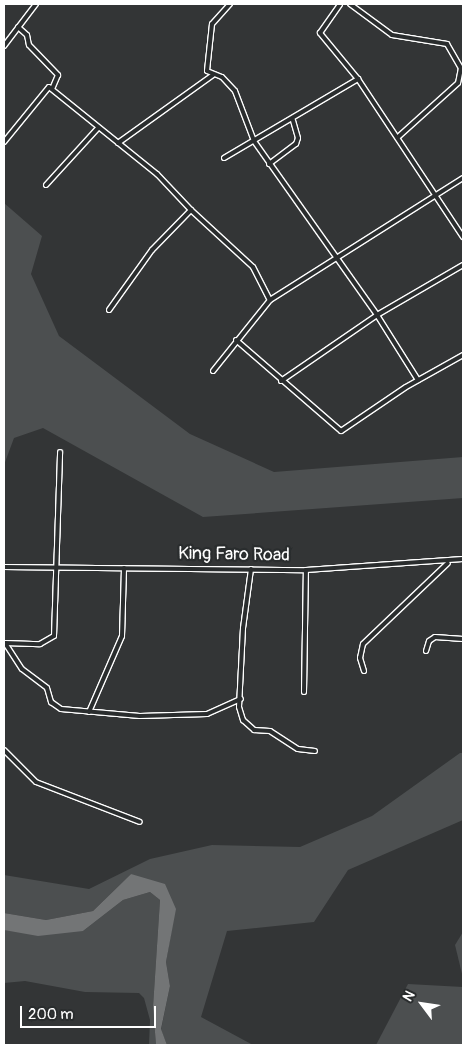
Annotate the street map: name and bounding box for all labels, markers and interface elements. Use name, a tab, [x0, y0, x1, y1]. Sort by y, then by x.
street label: King Faro Road	[178, 543, 290, 567]
north arrow	[397, 979, 447, 1029]
text: N	[399, 988, 418, 1004]
scale bar	[22, 996, 159, 1028]
text: 200 m	[28, 1005, 73, 1024]

